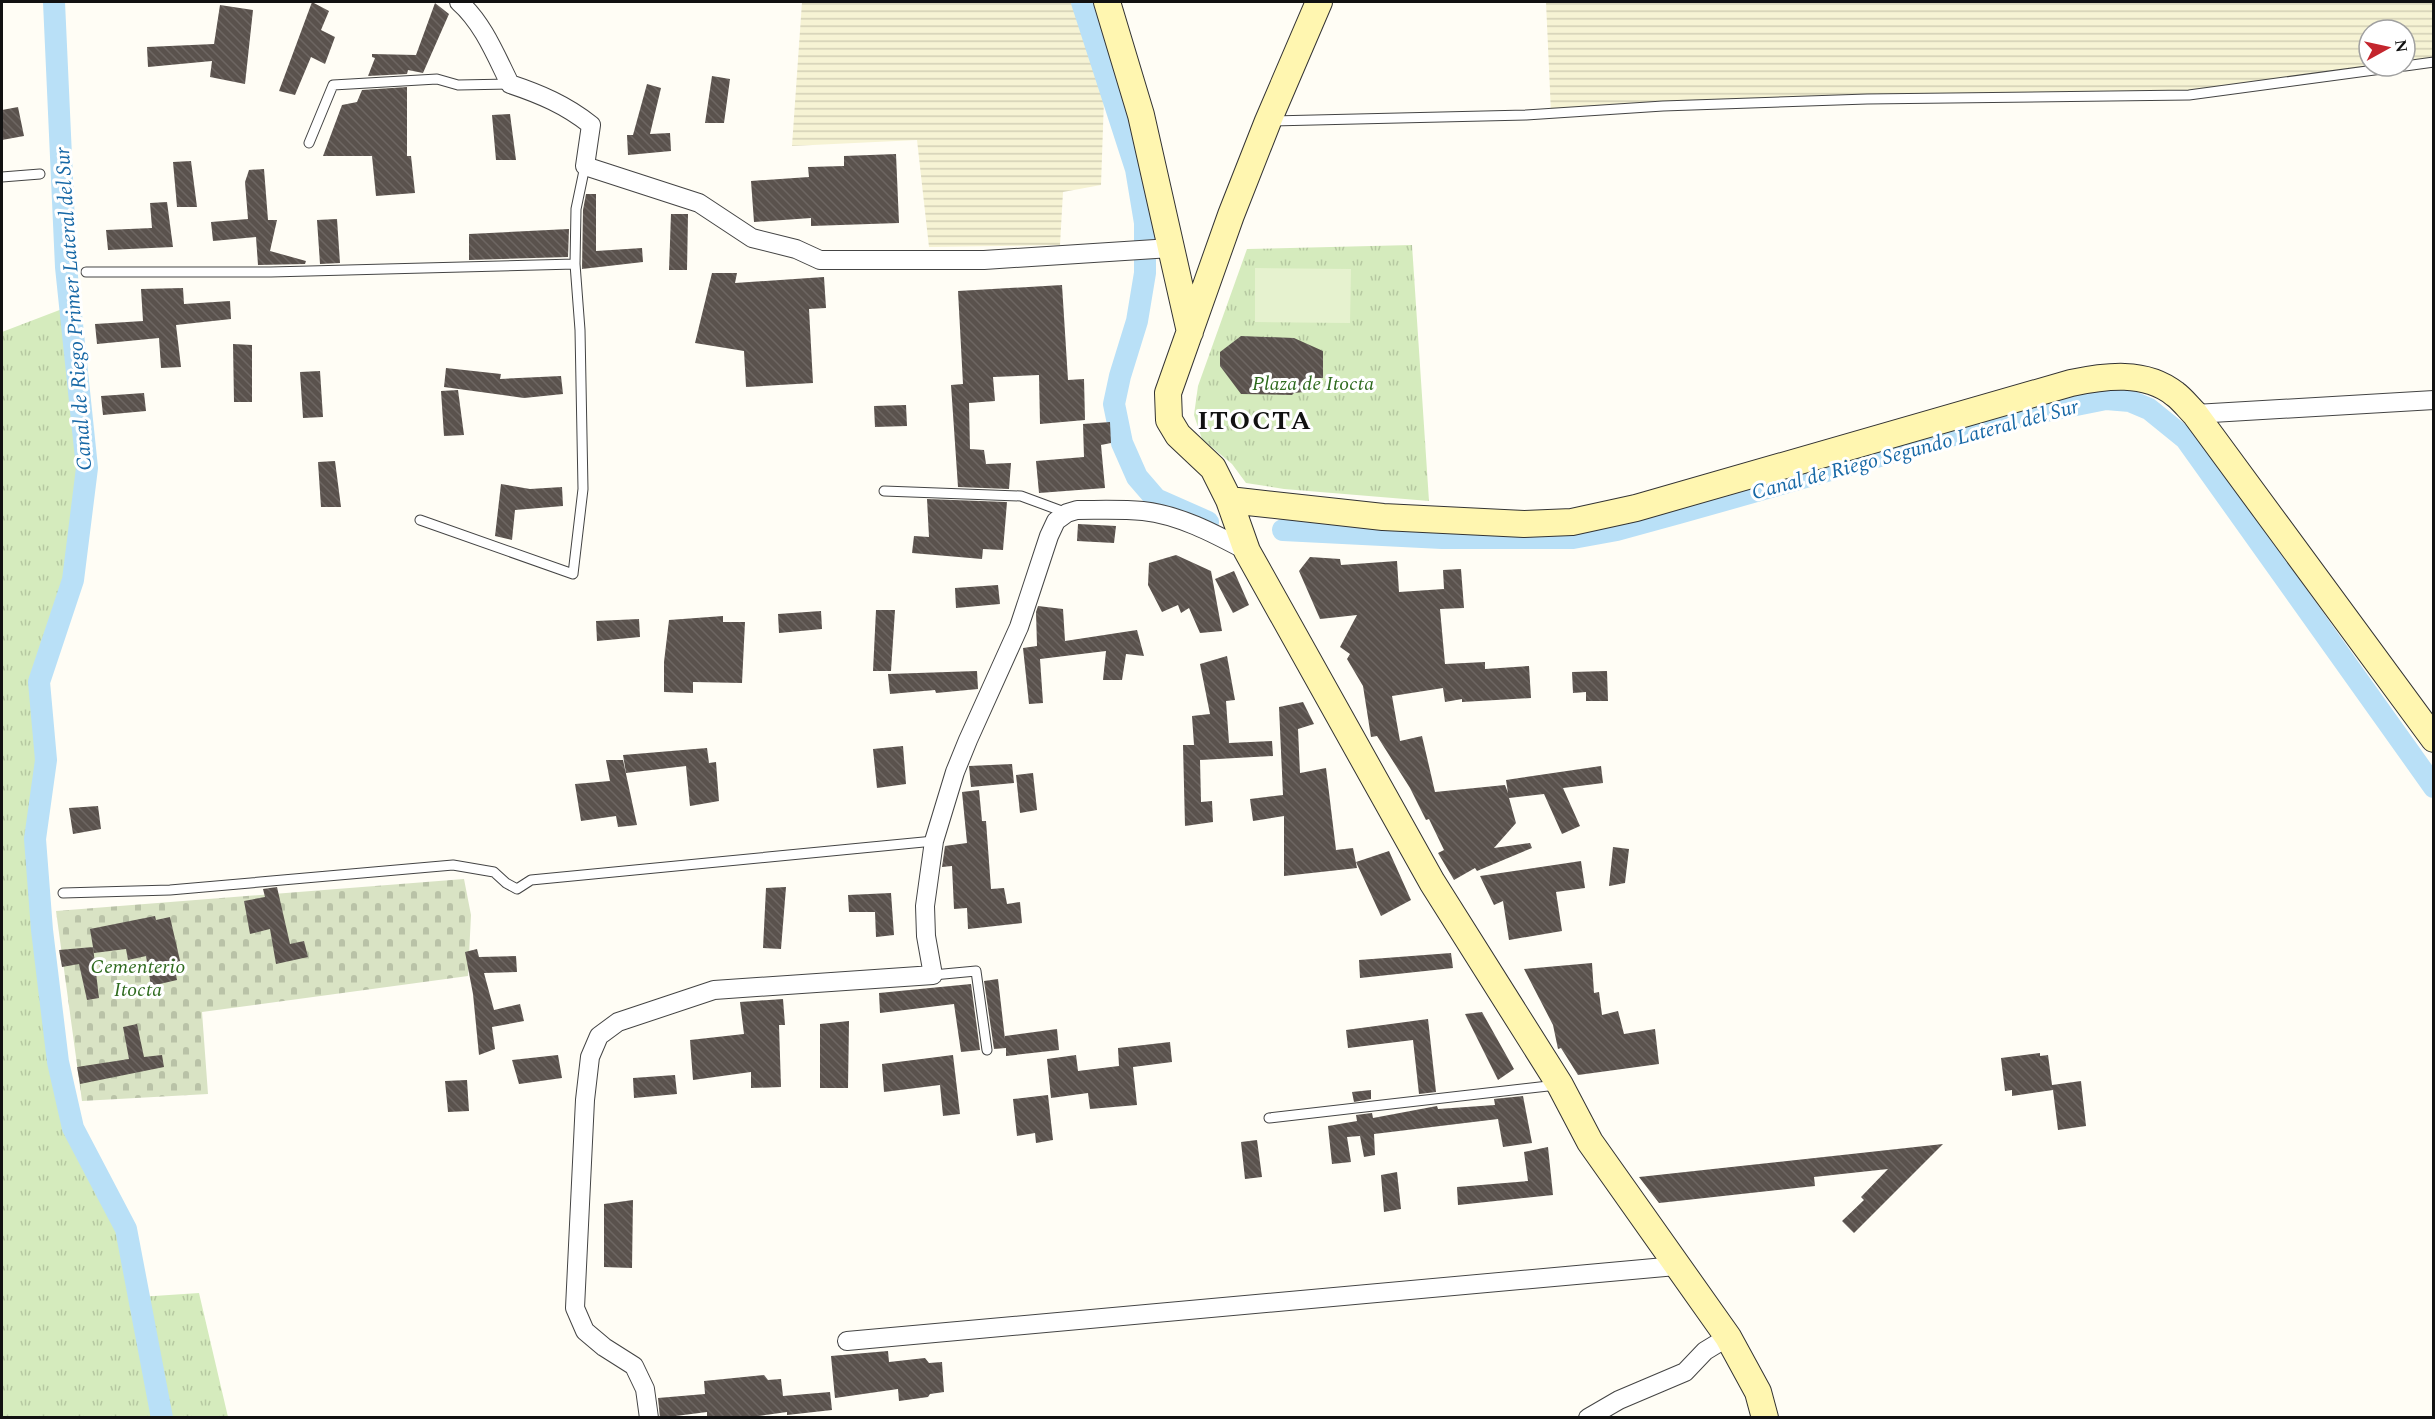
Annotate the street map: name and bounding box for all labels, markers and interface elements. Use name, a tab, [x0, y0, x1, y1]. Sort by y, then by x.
north arrow	[2357, 18, 2417, 78]
text: N	[2388, 38, 2414, 54]
water label: Canal de Riego Primer Lateral del Sur	[47, 145, 101, 472]
park label: Plaza de Itocta	[1252, 369, 1374, 399]
water label: Canal de Riego Segundo Lateral del Sur	[1748, 391, 2083, 509]
district label: ITOCTA	[1198, 401, 1312, 441]
park label: Cementerio Itocta	[91, 952, 185, 1005]

